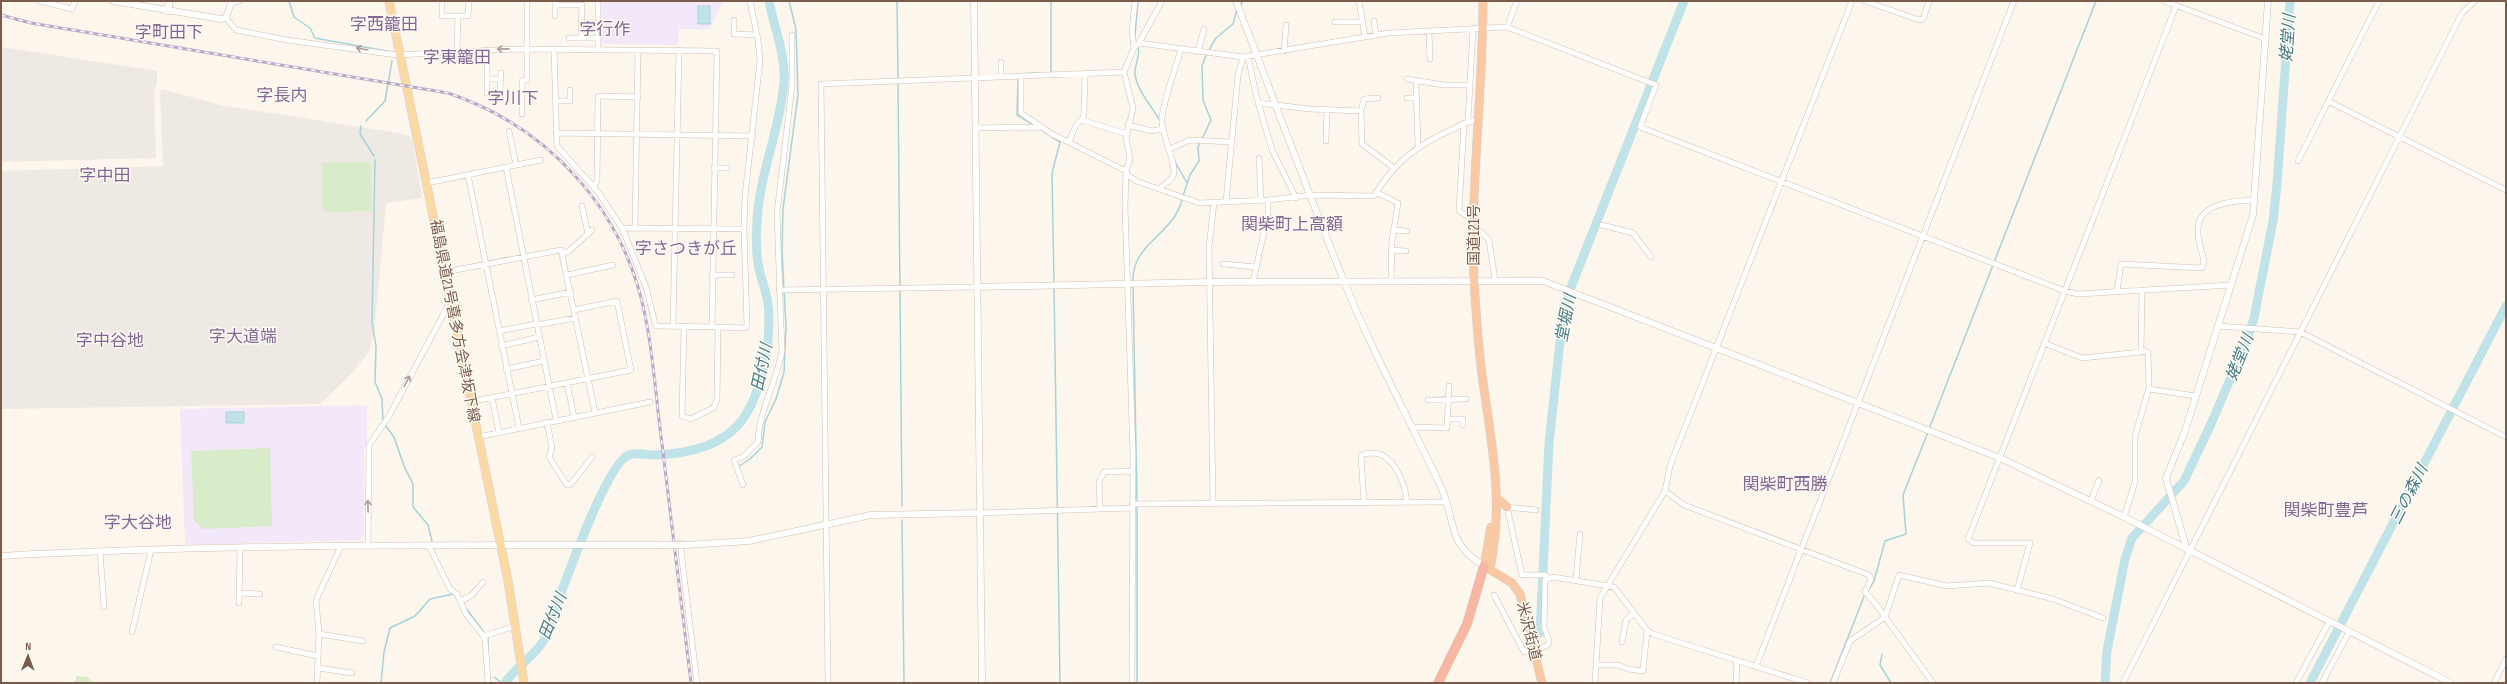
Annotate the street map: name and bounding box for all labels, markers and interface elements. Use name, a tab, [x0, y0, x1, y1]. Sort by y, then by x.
water label: 姥堂川	[2277, 12, 2300, 63]
district label: 字西籠田	[350, 15, 418, 35]
district label: 字行作	[580, 19, 631, 40]
district label: 字町田下	[135, 23, 203, 43]
one-way arrow	[356, 45, 369, 53]
one-way arrow	[497, 46, 510, 53]
district label: 字東籠田	[423, 48, 491, 68]
district label: 字長内	[257, 86, 308, 106]
district label: 字川下	[488, 89, 539, 109]
district label: 字中田	[80, 166, 131, 186]
street label: 国道121号	[1465, 204, 1484, 266]
district label: 関柴町上高額	[1241, 215, 1343, 235]
street label: 福島県道21号喜多方会津坂下線	[425, 218, 484, 424]
district label: 字さつきが丘	[635, 239, 737, 259]
water label: 堂堀川	[1553, 291, 1581, 344]
district label: 字大道端	[209, 327, 277, 347]
water label: 姥堂川	[2223, 330, 2259, 383]
district label: 字中谷地	[76, 331, 144, 351]
water label: 田付川	[748, 340, 777, 393]
one-way arrow	[404, 375, 411, 387]
water label: 三の森川	[2386, 460, 2433, 528]
district label: 関柴町西勝	[1743, 475, 1828, 495]
one-way arrow	[364, 500, 372, 513]
district label: 関柴町豊芦	[2284, 501, 2369, 521]
district label: 字大谷地	[104, 513, 172, 533]
water label: 田付川	[536, 589, 572, 642]
street label: 米沢街道	[1512, 600, 1545, 663]
north arrow	[8, 636, 48, 676]
text: N	[25, 640, 31, 653]

